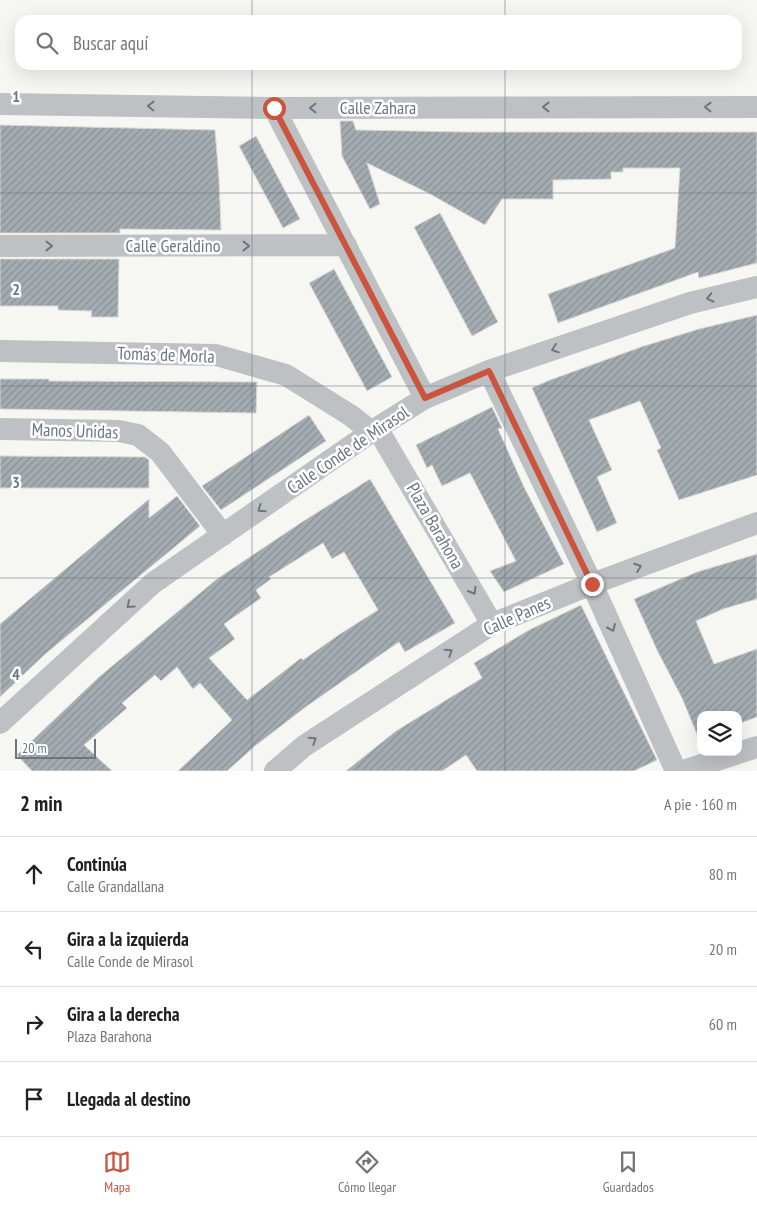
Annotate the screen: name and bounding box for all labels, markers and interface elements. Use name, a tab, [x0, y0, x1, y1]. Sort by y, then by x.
search box	[15, 15, 742, 70]
icon: search	[33, 29, 61, 57]
text: Buscar aquí	[73, 31, 148, 55]
text: 1	[12, 86, 20, 106]
street label: Calle Zahara	[340, 96, 416, 119]
route start	[263, 97, 286, 120]
one-way arrow	[147, 101, 154, 111]
one-way arrow	[542, 102, 550, 112]
one-way arrow	[704, 102, 712, 112]
one-way arrow	[309, 103, 317, 113]
street label: Calle Geraldino	[126, 234, 221, 257]
one-way arrow	[45, 241, 53, 251]
one-way arrow	[242, 241, 250, 251]
text: 2	[12, 279, 20, 299]
one-way arrow	[705, 292, 714, 303]
street label: Tomás de Morla	[117, 341, 215, 368]
one-way arrow	[551, 343, 560, 353]
street label: Calle Conde de Mirasol	[282, 400, 414, 499]
street label: Manos Unidas	[31, 417, 119, 444]
text: 3	[12, 472, 20, 492]
street label: Plaza Barahona	[402, 479, 469, 573]
one-way arrow	[257, 503, 267, 512]
one-way arrow	[633, 563, 641, 573]
route end	[581, 573, 604, 596]
one-way arrow	[466, 586, 476, 595]
street label: Calle Panes	[480, 591, 554, 641]
one-way arrow	[126, 599, 135, 608]
one-way arrow	[606, 623, 616, 632]
one-way arrow	[443, 649, 453, 658]
text: 4	[12, 664, 20, 684]
map controls	[697, 711, 742, 756]
button: layers	[697, 711, 742, 756]
scale bar	[15, 736, 96, 759]
one-way arrow	[307, 737, 316, 746]
text: 20 m	[22, 739, 47, 757]
text: 2 min	[20, 790, 62, 817]
text: A pie · 160 m	[664, 794, 737, 814]
text: Continúa	[67, 852, 127, 876]
icon: ahead	[20, 860, 48, 888]
text: 80 m	[709, 864, 737, 884]
text: Calle Grandallana	[67, 876, 164, 896]
text: Gira a la izquierda	[67, 927, 189, 951]
icon: left	[20, 935, 48, 963]
text: 20 m	[709, 939, 737, 959]
text: Calle Conde de Mirasol	[67, 951, 193, 971]
text: Gira a la derecha	[67, 1002, 180, 1026]
icon: right	[20, 1010, 48, 1038]
text: 60 m	[709, 1014, 737, 1034]
text: Plaza Barahona	[67, 1026, 152, 1046]
icon: arrive	[20, 1085, 48, 1113]
text: Llegada al destino	[67, 1087, 191, 1111]
tab: Mapa	[103, 1148, 131, 1196]
tab: Cómo llegar	[338, 1148, 396, 1196]
tab: Guardados	[603, 1148, 654, 1196]

